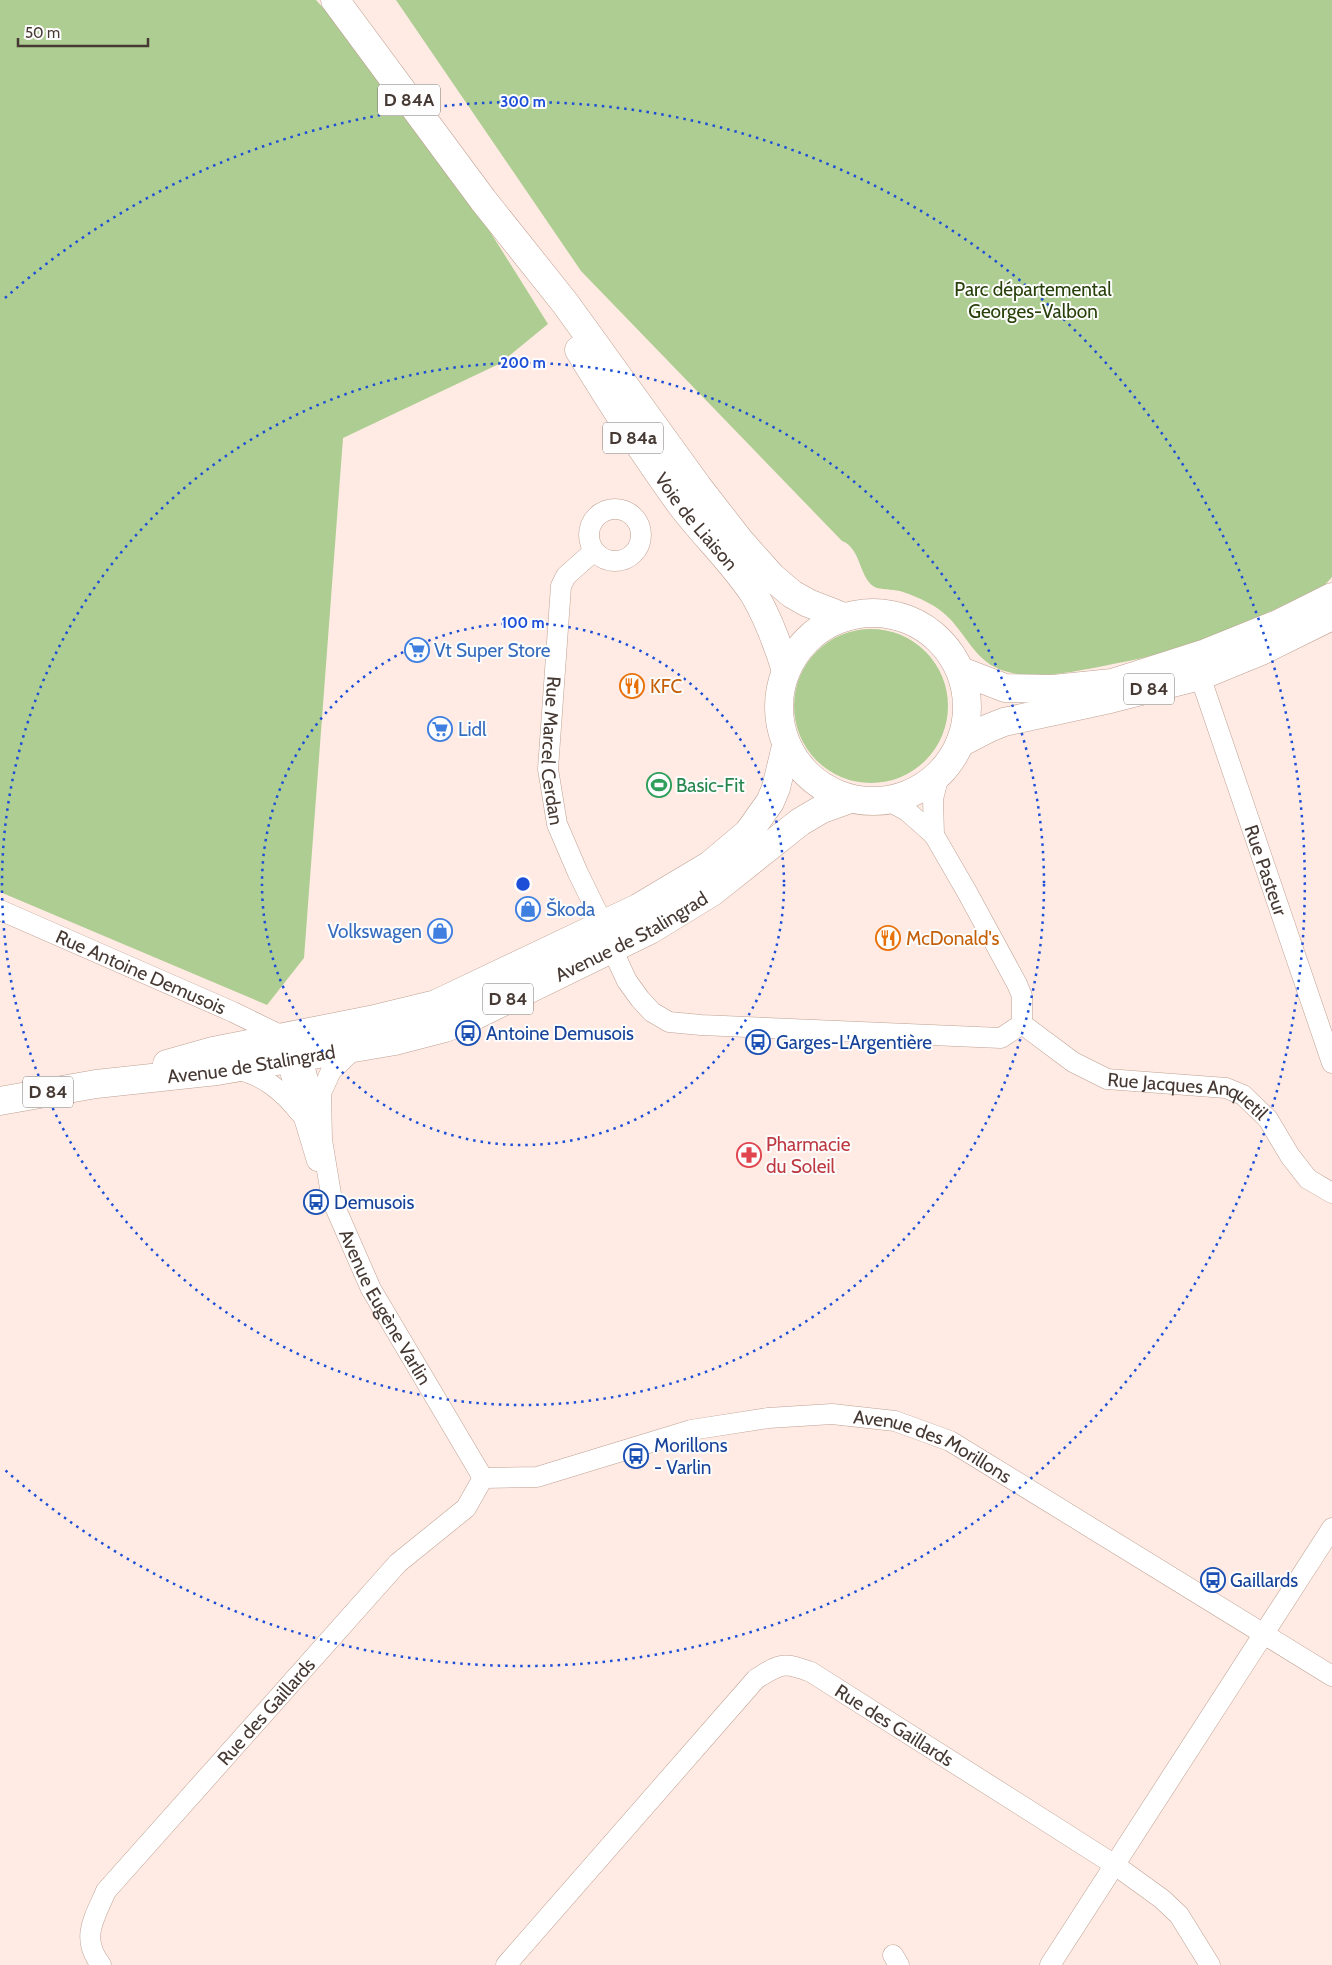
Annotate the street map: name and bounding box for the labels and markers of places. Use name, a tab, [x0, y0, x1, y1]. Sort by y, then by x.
supermarket icon: Vt Super Store	[404, 637, 430, 663]
place label: Vt Super Store	[434, 639, 551, 662]
restaurant icon: KFC	[619, 673, 645, 699]
place label: KFC	[650, 675, 683, 698]
supermarket icon: Lidl	[427, 716, 453, 742]
place label: Lidl	[458, 718, 487, 741]
sports icon: Basic-Fit	[646, 772, 672, 798]
place label: Basic-Fit	[676, 774, 745, 797]
centre of rings	[514, 875, 532, 893]
shop icon: Škoda	[515, 896, 541, 922]
place label: Škoda	[546, 897, 595, 921]
shop icon: Volkswagen	[427, 918, 453, 944]
place label: Volkswagen	[328, 920, 422, 943]
restaurant icon: McDonald's	[875, 925, 901, 951]
place label: McDonald's	[906, 927, 1000, 950]
bus stop icon: Antoine Demusois	[455, 1020, 481, 1046]
place label: Antoine Demusois	[486, 1022, 634, 1045]
bus stop icon: Garges-L'Argentière	[745, 1029, 771, 1055]
place label: Garges-L'Argentière	[776, 1031, 932, 1054]
place label: Pharmacie du Soleil	[766, 1133, 851, 1178]
pharmacy icon: Pharmacie du Soleil	[736, 1142, 762, 1168]
bus stop icon: Demusois	[303, 1189, 329, 1215]
place label: Demusois	[334, 1191, 414, 1214]
place label: Morillons - Varlin	[654, 1434, 728, 1479]
bus stop icon: Morillons - Varlin	[623, 1443, 649, 1469]
bus stop icon: Gaillards	[1200, 1567, 1226, 1593]
place label: Gaillards	[1230, 1569, 1298, 1592]

